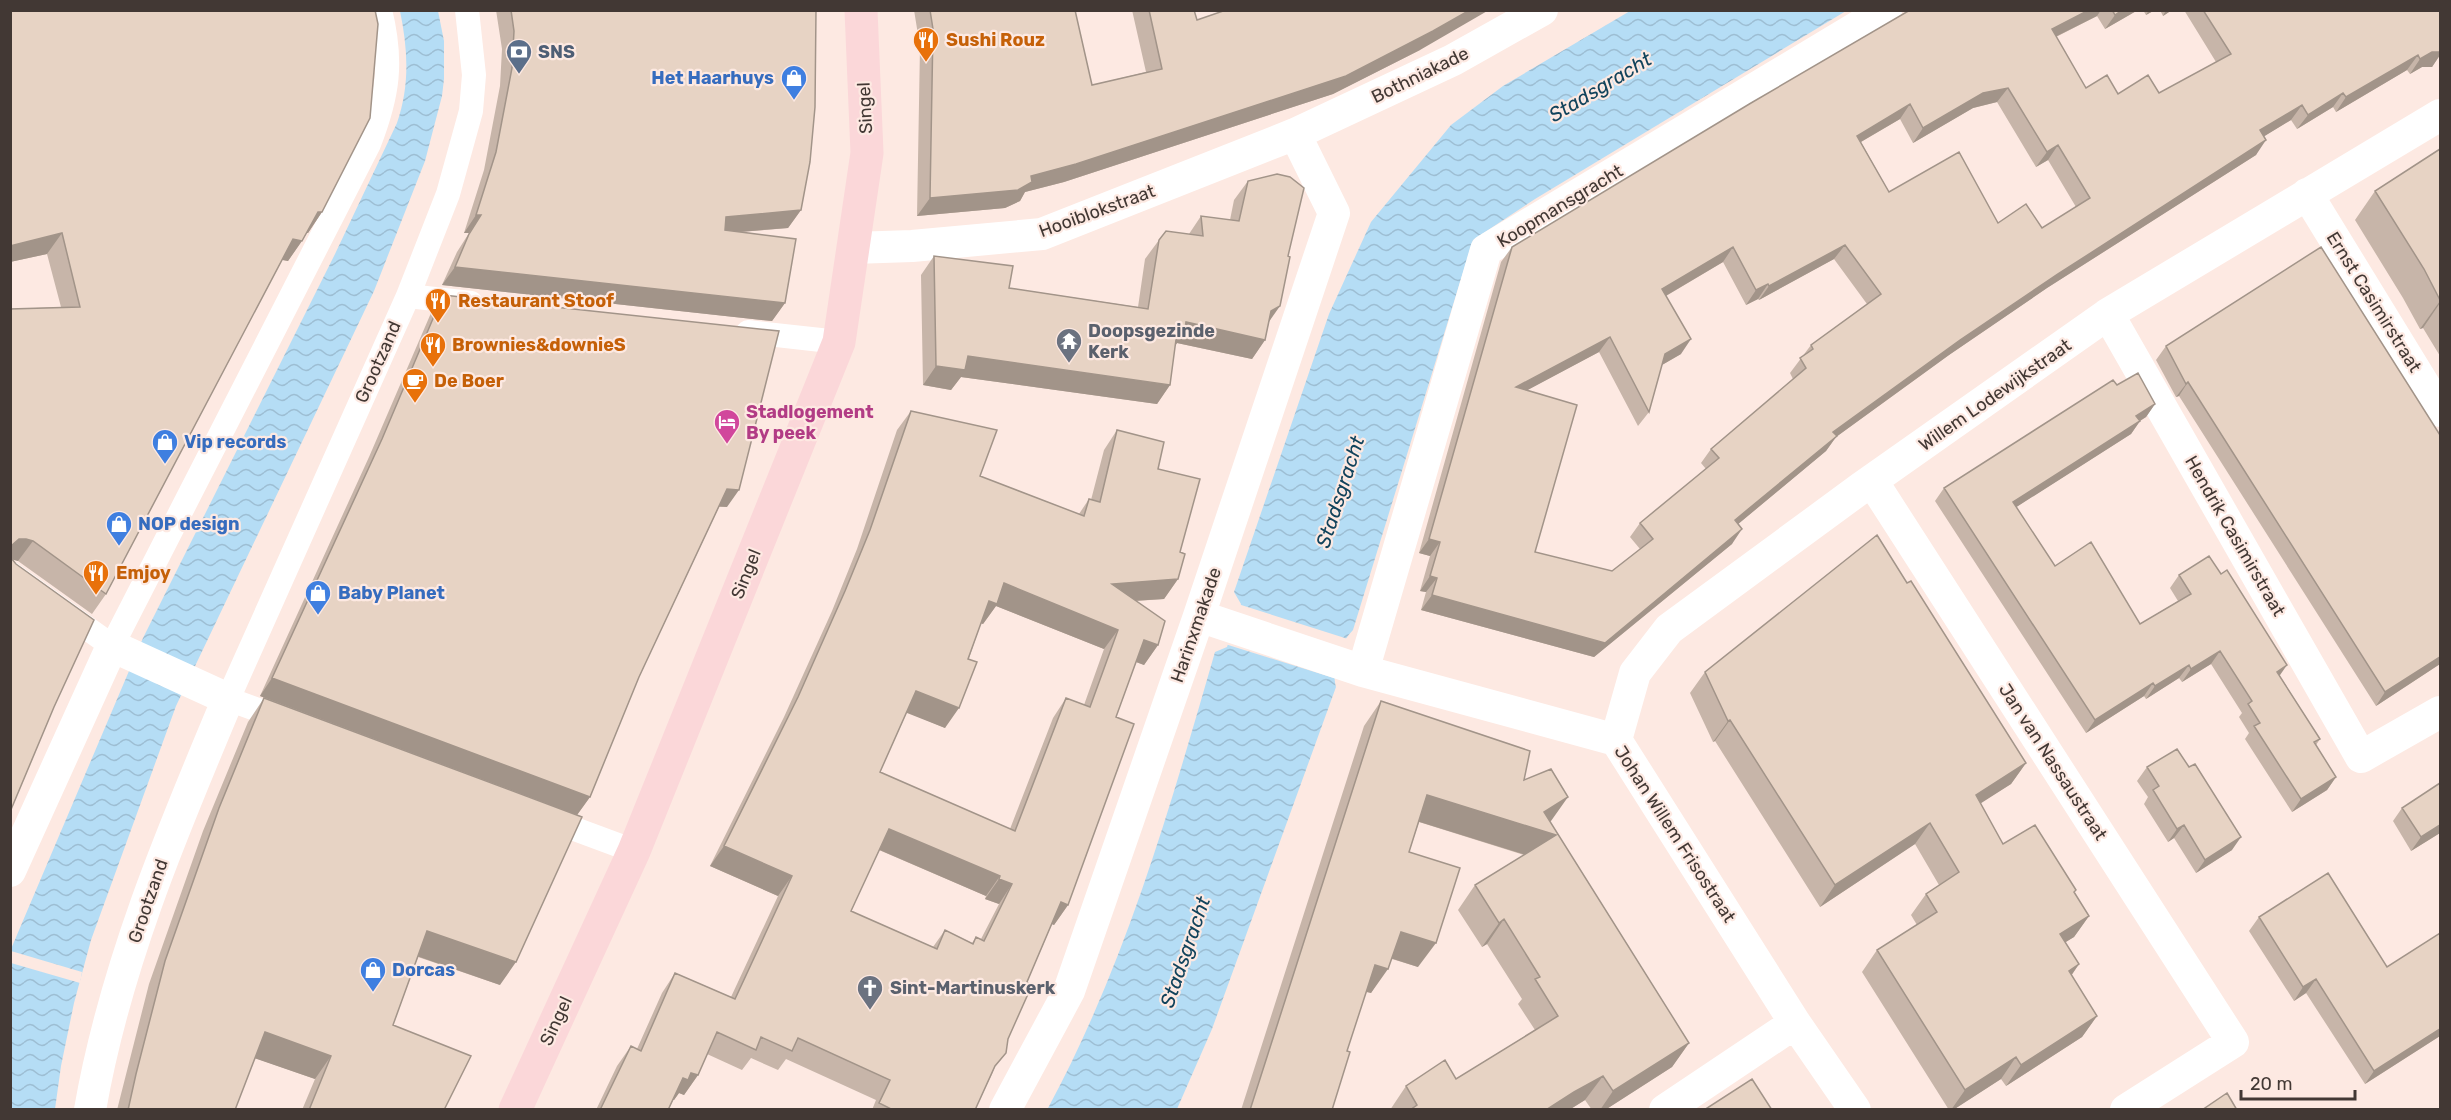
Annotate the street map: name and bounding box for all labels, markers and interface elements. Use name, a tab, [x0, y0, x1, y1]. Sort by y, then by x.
restaurant icon: Sushi Rouz	[911, 25, 941, 63]
place label: Sushi Rouz	[946, 29, 1045, 51]
bank icon: SNS	[504, 37, 534, 75]
place label: SNS	[538, 41, 575, 63]
street label: Bothniakade	[1368, 42, 1472, 108]
water label: Stadsgracht	[1544, 47, 1656, 127]
shop icon: Het Haarhuys	[779, 63, 809, 101]
place label: Het Haarhuys	[651, 67, 774, 89]
street label: Singel	[853, 82, 877, 134]
street label: Koopmansgracht	[1493, 160, 1627, 252]
street label: Hooiblokstraat	[1036, 180, 1158, 242]
street label: Ernst Casimirstraat	[2322, 228, 2426, 376]
restaurant icon: Restaurant Stoof	[423, 286, 453, 324]
place label: Restaurant Stoof	[458, 290, 614, 312]
street label: Grootzand	[350, 318, 406, 406]
place label: Doopsgezinde Kerk	[1088, 320, 1215, 363]
temple icon: Doopsgezinde Kerk	[1054, 326, 1084, 364]
restaurant icon: Brownies&downieS	[418, 330, 448, 368]
place label: Brownies&downieS	[452, 334, 626, 356]
street label: Willem Lodewijkstraat	[1915, 334, 2075, 456]
cafe icon: De Boer	[400, 366, 430, 404]
place label: De Boer	[434, 370, 504, 392]
place label: Stadlogement By peek	[746, 401, 874, 444]
hotel icon: Stadlogement By peek	[712, 407, 742, 445]
shop icon: Vip records	[150, 427, 180, 465]
place label: Vip records	[184, 431, 286, 453]
water label: Stadsgracht	[1311, 433, 1369, 551]
street label: Hendrik Casimirstraat	[2180, 452, 2290, 620]
shop icon: NOP design	[104, 509, 134, 547]
place label: NOP design	[138, 513, 240, 535]
street label: Singel	[726, 546, 766, 602]
restaurant icon: Emjoy	[81, 558, 111, 596]
place label: Emjoy	[116, 562, 171, 584]
street label: Harinxmakade	[1166, 565, 1226, 685]
shop icon: Baby Planet	[303, 578, 333, 616]
place label: Baby Planet	[338, 582, 445, 604]
street label: Jan van Nassaustraat	[1994, 680, 2112, 844]
street label: Johan Willem Frisostraat	[1610, 741, 1740, 927]
street label: Grootzand	[123, 856, 173, 946]
water label: Stadsgracht	[1155, 893, 1215, 1011]
shop icon: Dorcas	[358, 955, 388, 993]
place label: Dorcas	[392, 959, 455, 981]
church icon: Sint-Martinuskerk	[855, 973, 885, 1011]
place label: Sint-Martinuskerk	[890, 977, 1056, 999]
street label: Singel	[535, 993, 577, 1049]
scale bar	[2241, 1063, 2355, 1101]
text: 20 m	[2250, 1073, 2292, 1095]

